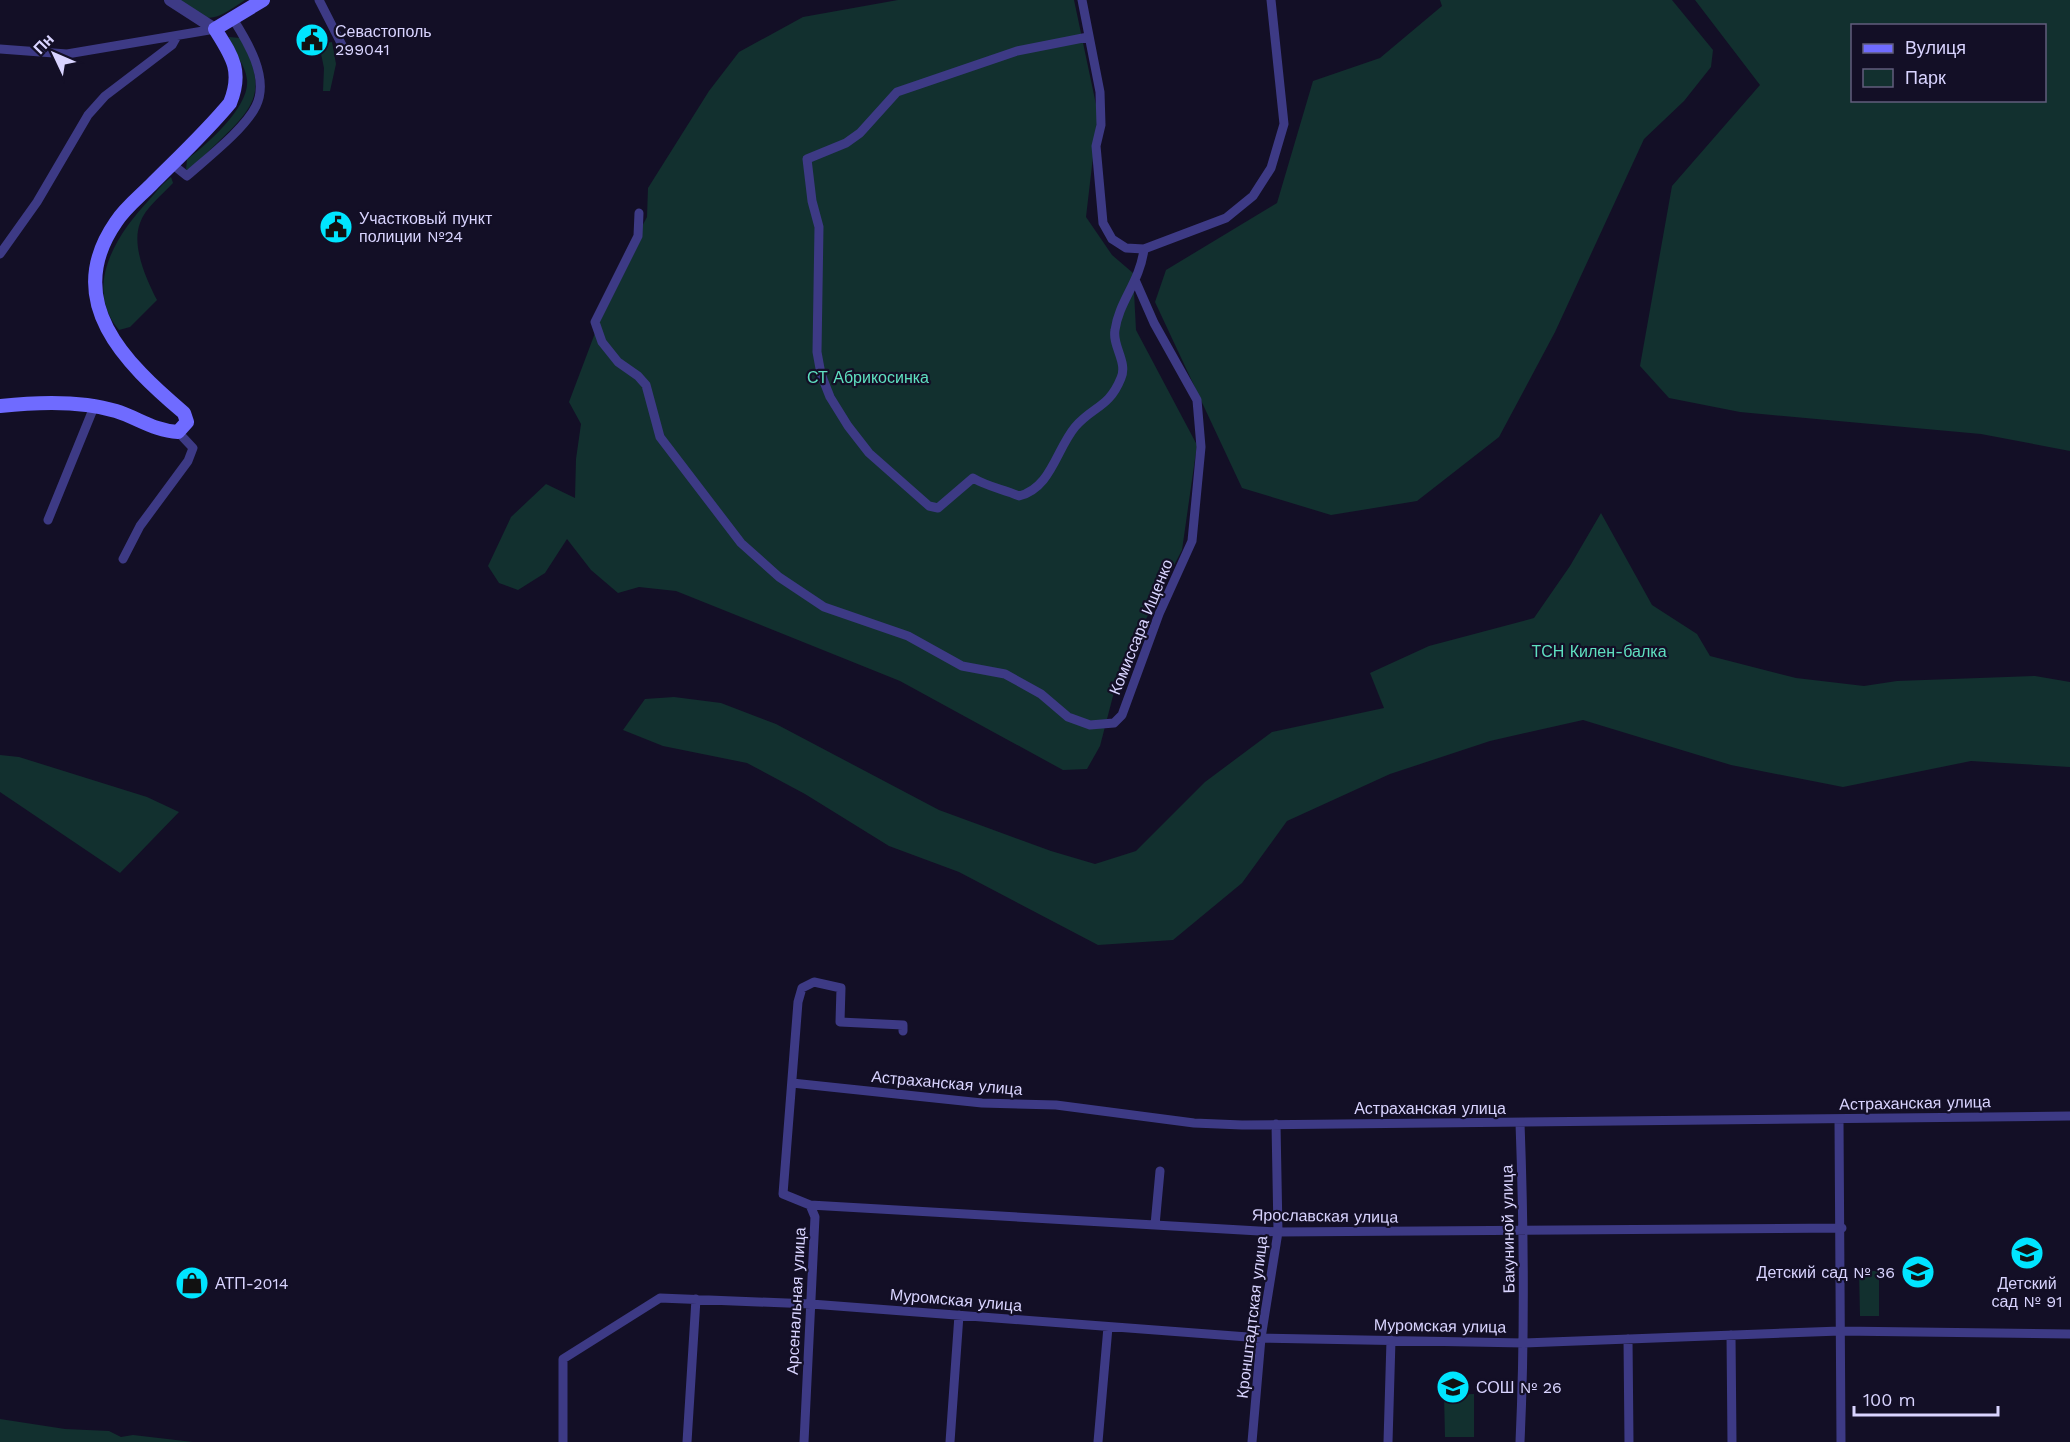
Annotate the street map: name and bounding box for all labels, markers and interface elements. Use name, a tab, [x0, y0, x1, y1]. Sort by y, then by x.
public building icon: Севастополь 299041	[294, 22, 330, 58]
place label: Севастополь 299041	[335, 22, 432, 59]
north arrow	[24, 24, 84, 84]
legend	[1851, 24, 2046, 102]
text: Пн	[29, 30, 58, 58]
text: Вулиця	[1905, 37, 1966, 58]
text: Парк	[1905, 67, 1946, 88]
public building icon: Участковый пункт полиции №24	[318, 209, 354, 245]
place label: Участковый пункт полиции №24	[359, 209, 493, 246]
park label: СТ Абрикосинка	[807, 368, 929, 387]
street label: Комиссара Ищенко	[1105, 556, 1177, 698]
park label: ТСН Килен-балка	[1531, 642, 1667, 661]
street label: Астраханская улица	[871, 1067, 1023, 1099]
street label: Астраханская улица	[1839, 1092, 1991, 1114]
street label: Астраханская улица	[1354, 1099, 1506, 1118]
street label: Бакуниной улица	[1497, 1165, 1519, 1293]
street label: Ярославская улица	[1252, 1205, 1398, 1227]
street label: Арсенальная улица	[783, 1227, 809, 1375]
street label: Кронштадтская улица	[1233, 1235, 1271, 1399]
school or university icon: Детский сад № 91	[2009, 1235, 2045, 1271]
school or university icon: Детский сад № 36	[1900, 1254, 1936, 1290]
place label: Детский сад № 36	[1757, 1263, 1895, 1282]
shop icon: АТП-2014	[174, 1265, 210, 1301]
place label: АТП-2014	[215, 1274, 289, 1293]
place label: Детский сад № 91	[1992, 1274, 2062, 1311]
street label: Муромская улица	[889, 1285, 1023, 1315]
street label: Муромская улица	[1374, 1315, 1506, 1337]
school or university icon: СОШ № 26	[1435, 1369, 1471, 1405]
place label: СОШ № 26	[1476, 1378, 1562, 1397]
scale bar	[1854, 1379, 1998, 1417]
text: 100 m	[1863, 1389, 1916, 1410]

